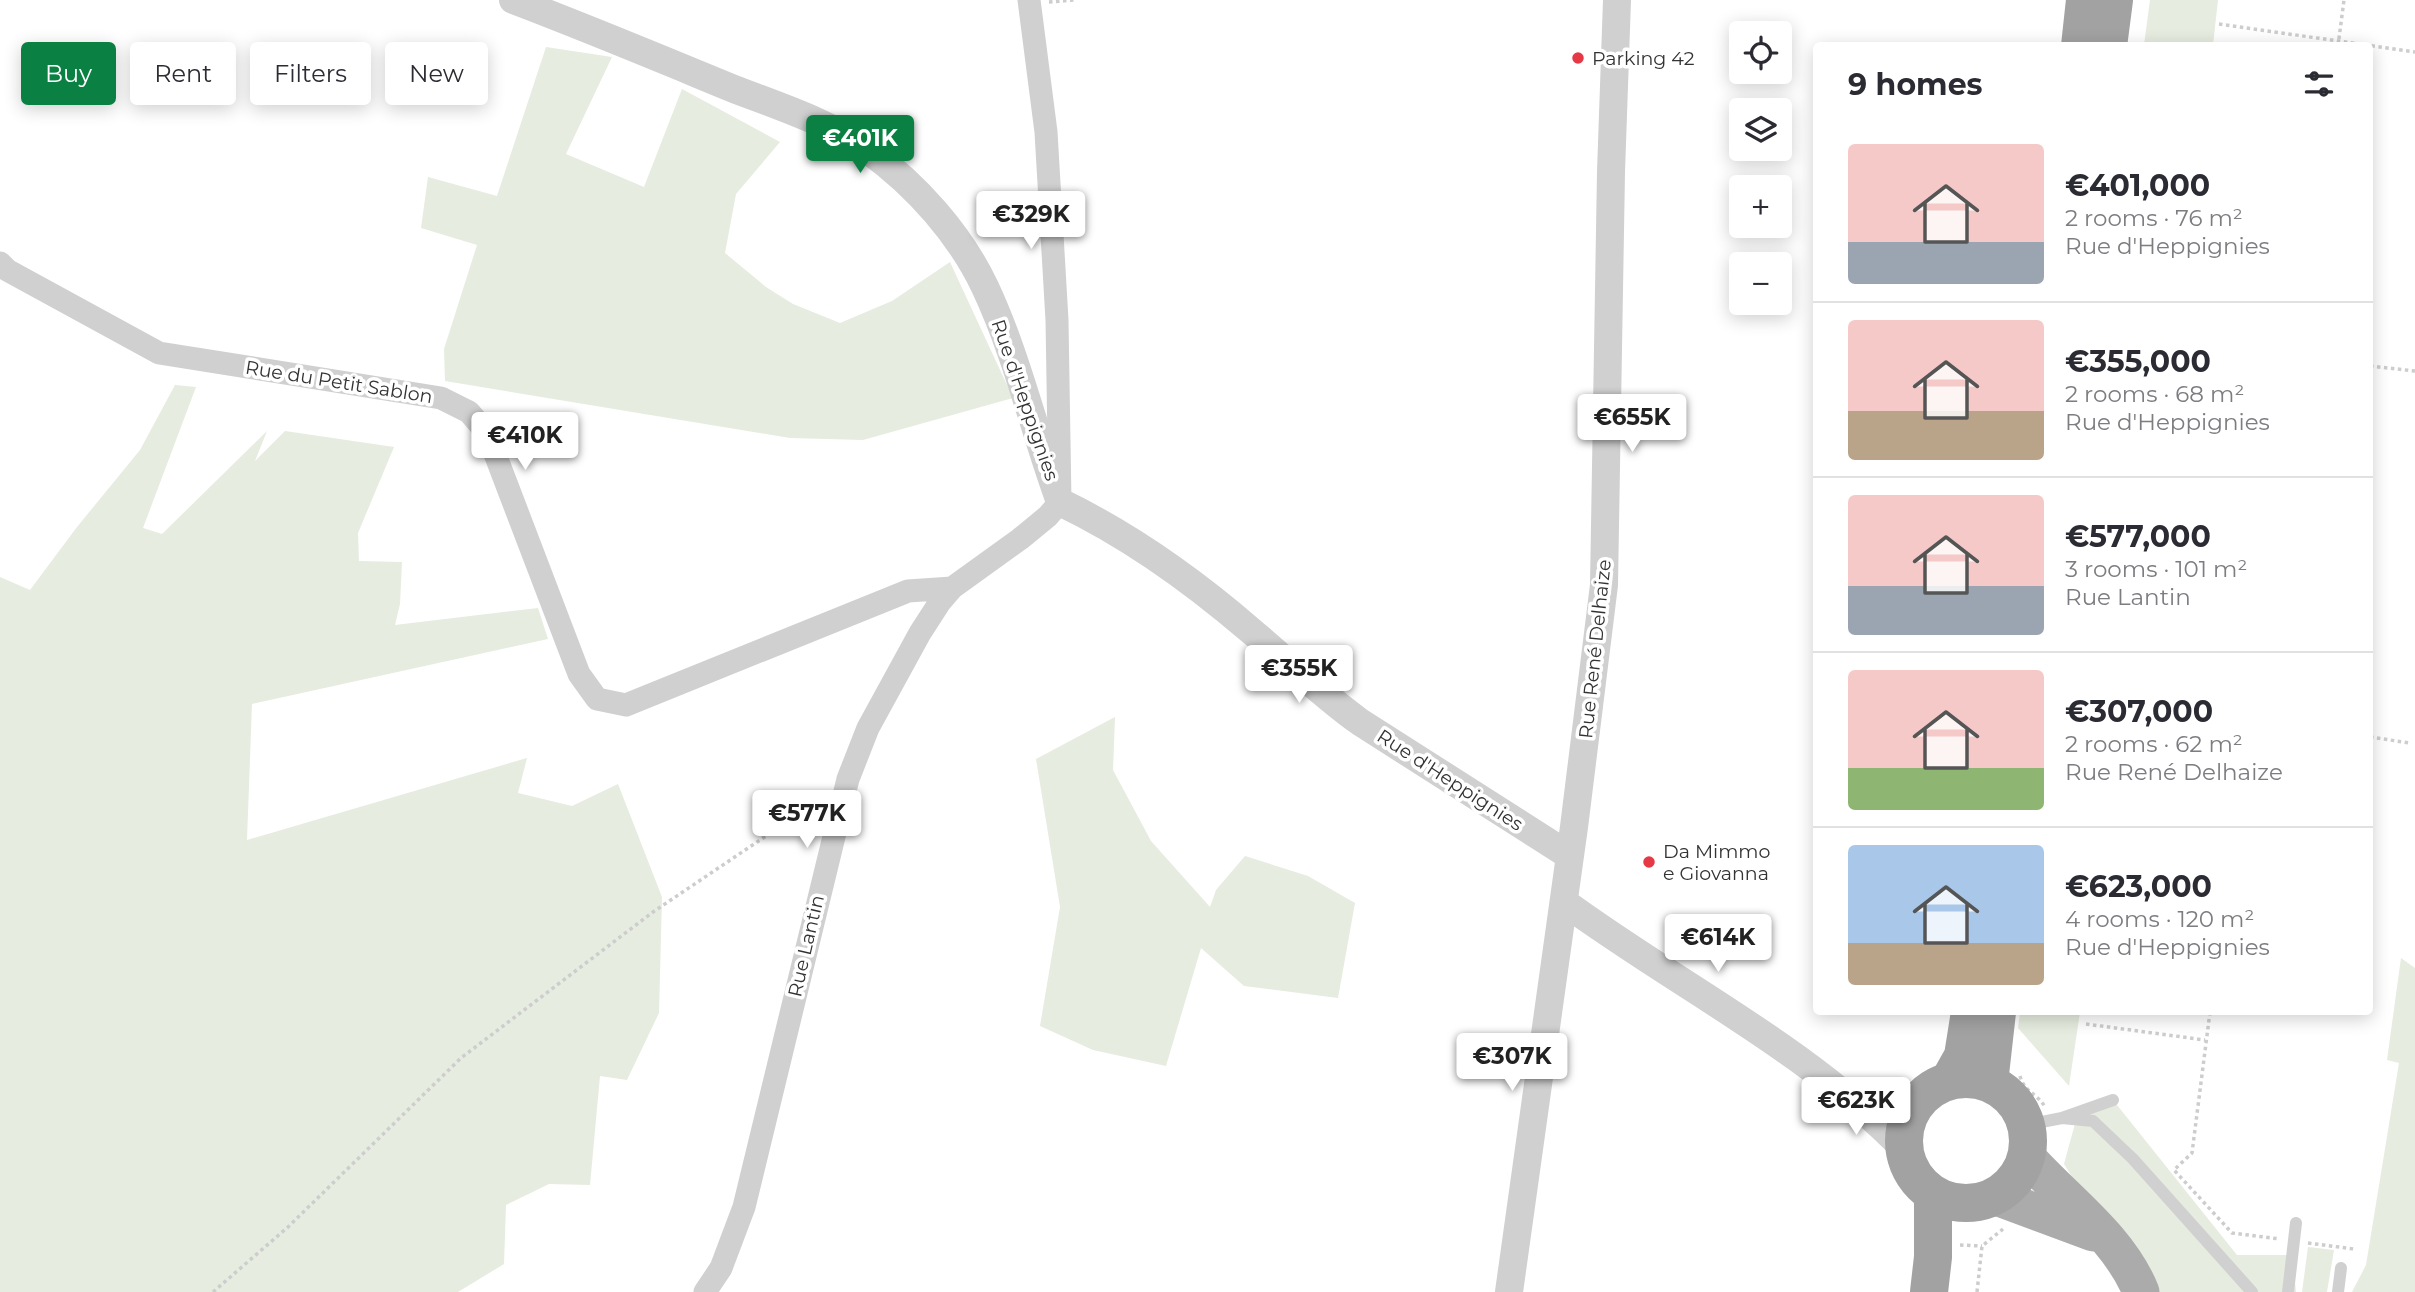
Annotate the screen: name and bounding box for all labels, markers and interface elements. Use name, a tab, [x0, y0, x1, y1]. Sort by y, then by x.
map controls	[1729, 21, 1792, 315]
button: locate	[1729, 21, 1792, 84]
chip: Buy	[21, 42, 116, 105]
chip: Rent	[130, 42, 236, 105]
chip: Filters	[250, 42, 371, 105]
chip: New	[385, 42, 488, 105]
place label: Parking 42	[1592, 47, 1695, 70]
marker: Parking 42	[1570, 50, 1586, 66]
icon: filters	[2300, 65, 2338, 103]
text: 9 homes	[1848, 66, 1983, 103]
button: layers	[1729, 98, 1792, 161]
pin: €401K	[811, 116, 909, 175]
text: €401K	[822, 124, 898, 152]
text: €401,000	[2065, 167, 2210, 204]
icon: home	[1904, 172, 1988, 256]
button: +	[1729, 175, 1792, 238]
pin: €329K	[982, 191, 1080, 251]
text: €329K	[992, 200, 1070, 228]
text: 2 rooms · 76 m²	[2065, 204, 2243, 232]
text: Rue d'Heppignies	[2065, 232, 2270, 260]
button: −	[1729, 252, 1792, 315]
street label: Rue d'Heppignies	[987, 316, 1063, 484]
text: €355,000	[2065, 343, 2211, 380]
icon: home	[1904, 348, 1988, 432]
street label: Rue du Petit Sablon	[244, 356, 434, 408]
text: 2 rooms · 68 m²	[2065, 380, 2244, 408]
pin: €655K	[1583, 394, 1681, 454]
text: €655K	[1593, 403, 1671, 431]
text: Rue d'Heppignies	[2065, 408, 2270, 436]
pin: €410K	[476, 412, 574, 472]
text: €410K	[487, 421, 563, 449]
text: €577,000	[2065, 518, 2211, 555]
icon: home	[1904, 523, 1988, 607]
text: 3 rooms · 101 m²	[2065, 555, 2247, 583]
street label: Rue René Delhaize	[1574, 558, 1616, 740]
text: Rue Lantin	[2065, 583, 2191, 611]
pin: €355K	[1250, 646, 1348, 705]
text: €355K	[1261, 654, 1337, 682]
text: €307,000	[2065, 693, 2213, 730]
icon: home	[1904, 698, 1988, 782]
street label: Rue d'Heppignies	[1373, 724, 1527, 836]
text: 2 rooms · 62 m²	[2065, 730, 2243, 758]
text: Rue René Delhaize	[2065, 758, 2283, 786]
pin: €577K	[758, 790, 856, 850]
text: €577K	[768, 799, 846, 827]
place label: Da Mimmo e Giovanna	[1663, 840, 1770, 885]
marker: Da Mimmo e Giovanna	[1641, 854, 1657, 870]
text: €623,000	[2065, 868, 2212, 905]
icon: home	[1904, 873, 1988, 957]
street label: Rue Lantin	[783, 893, 829, 999]
text: 4 rooms · 120 m²	[2065, 905, 2254, 933]
pin: €614K	[1669, 914, 1767, 974]
text: €614K	[1681, 923, 1755, 951]
text: Rue d'Heppignies	[2065, 933, 2270, 961]
pin: €307K	[1463, 1034, 1561, 1093]
text: €307K	[1472, 1042, 1552, 1070]
pin: €623K	[1807, 1078, 1905, 1137]
text: €623K	[1817, 1086, 1895, 1114]

